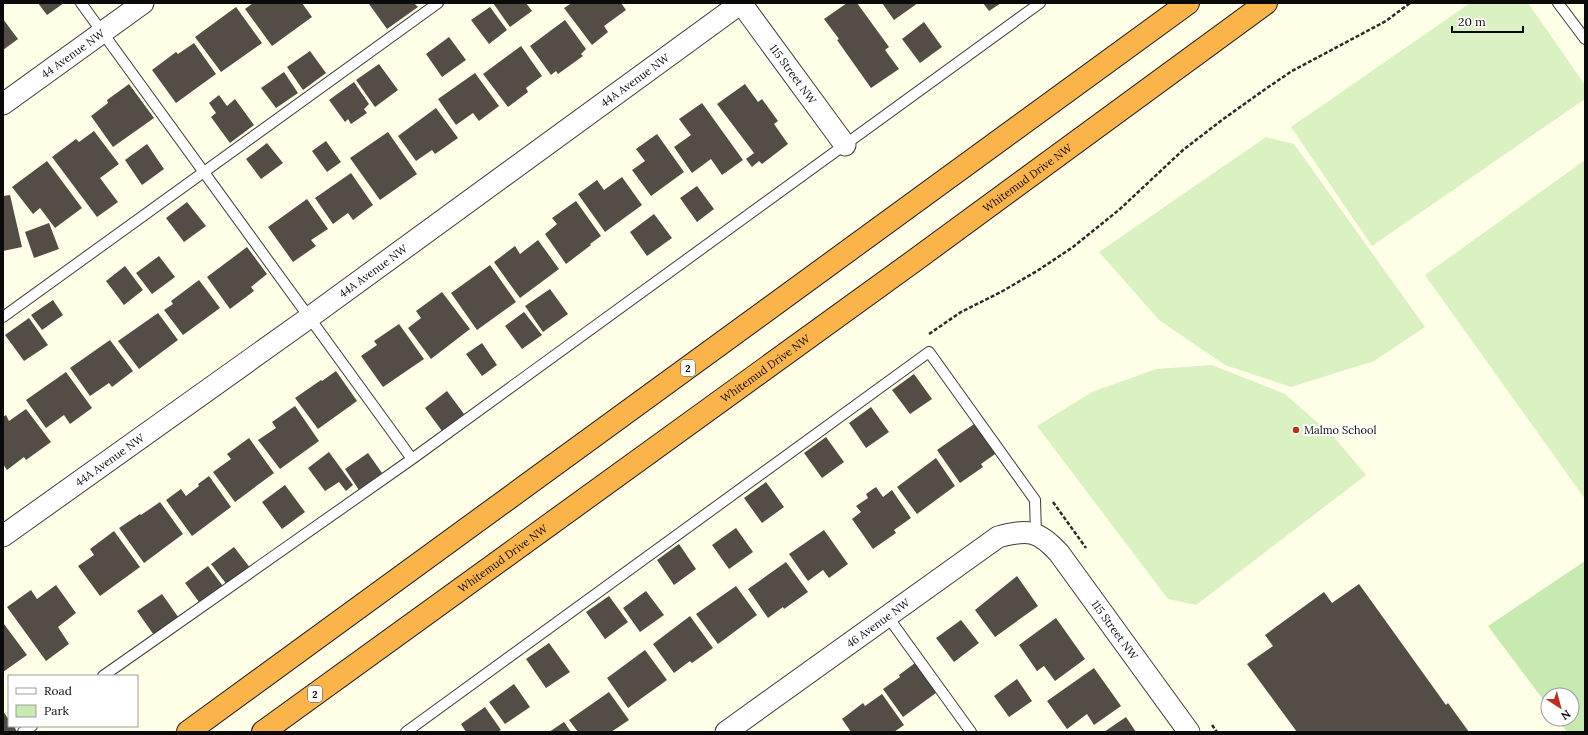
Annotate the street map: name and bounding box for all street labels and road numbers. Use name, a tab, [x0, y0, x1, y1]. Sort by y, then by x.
street label: 44 Avenue NW	[38, 26, 108, 81]
street label: 115 Street NW	[767, 41, 820, 107]
street label: 44A Avenue NW	[598, 50, 673, 110]
street label: Whitemud Drive NW	[980, 140, 1075, 215]
street label: 44A Avenue NW	[336, 241, 411, 301]
street label: Whitemud Drive NW	[718, 331, 814, 406]
road number: 2	[681, 360, 695, 376]
street label: 44A Avenue NW	[72, 430, 148, 489]
street label: Whitemud Drive NW	[455, 521, 551, 595]
street label: 46 Avenue NW	[843, 595, 913, 651]
street label: 115 Street NW	[1088, 597, 1142, 663]
road number: 2	[308, 686, 322, 702]

